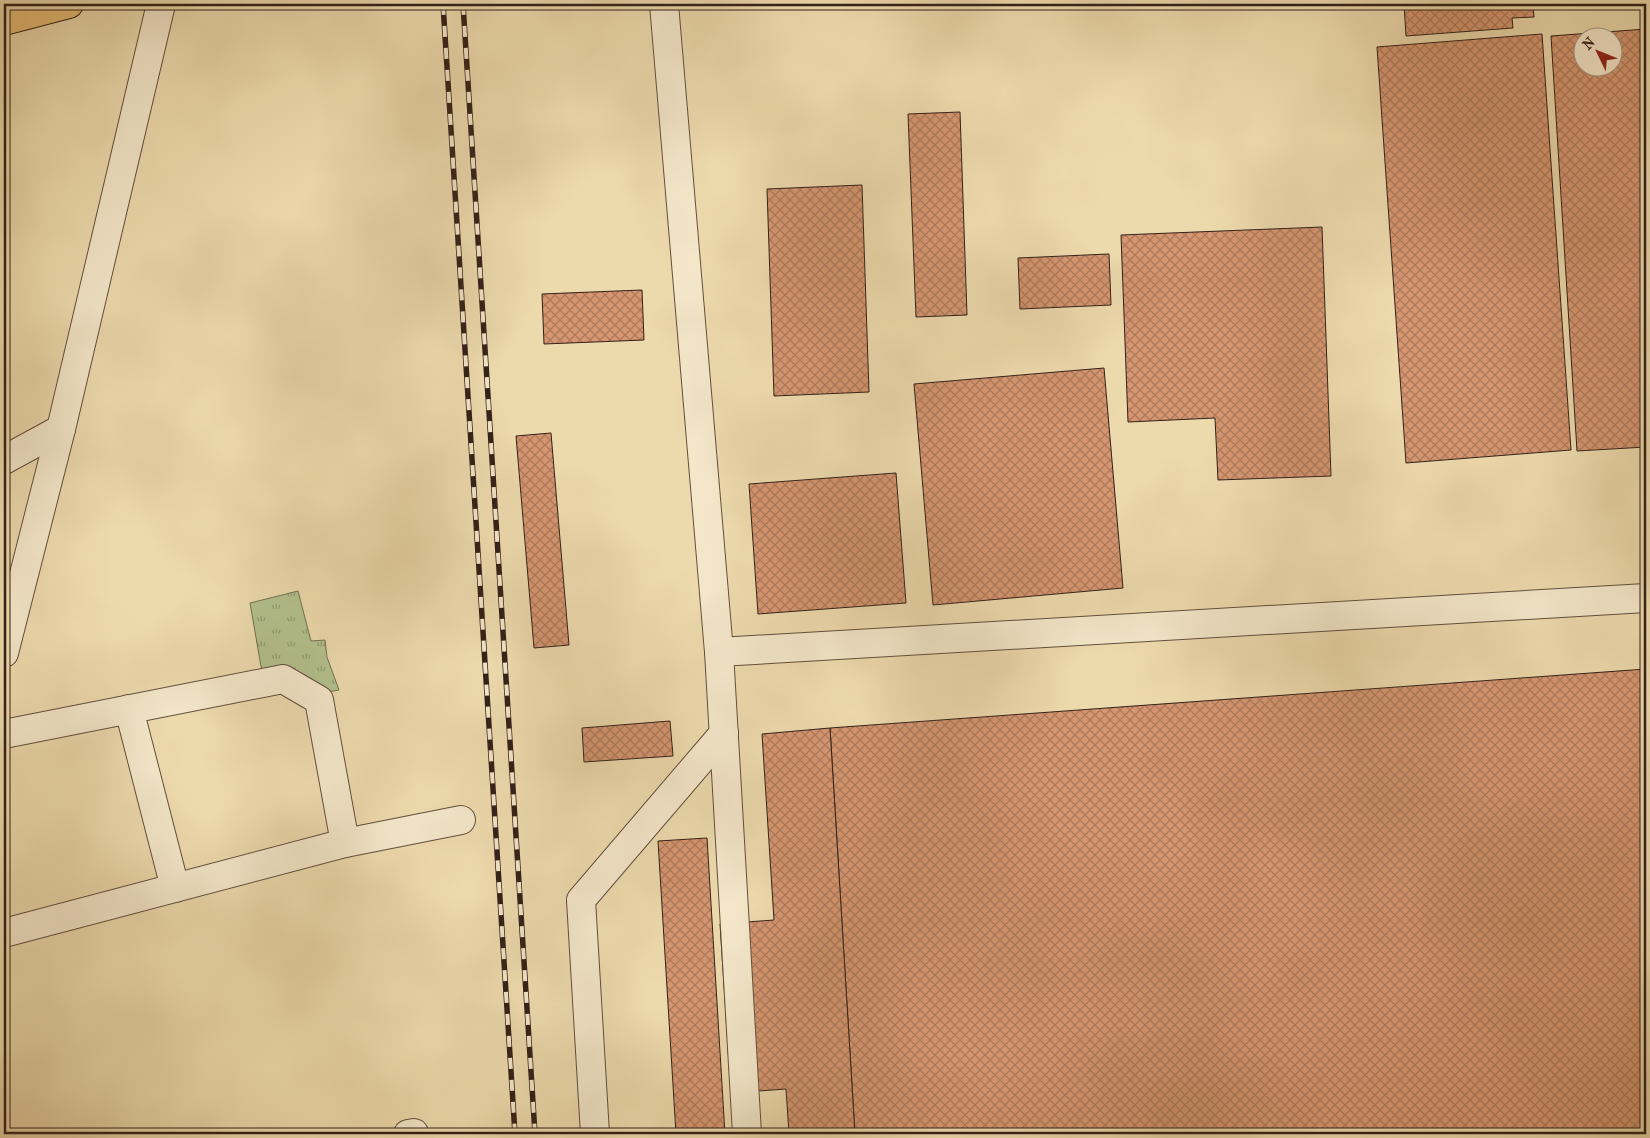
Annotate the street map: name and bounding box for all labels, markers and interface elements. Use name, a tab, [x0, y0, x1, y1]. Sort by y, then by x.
north arrow	[1572, 28, 1622, 78]
text: N	[1579, 34, 1599, 53]

